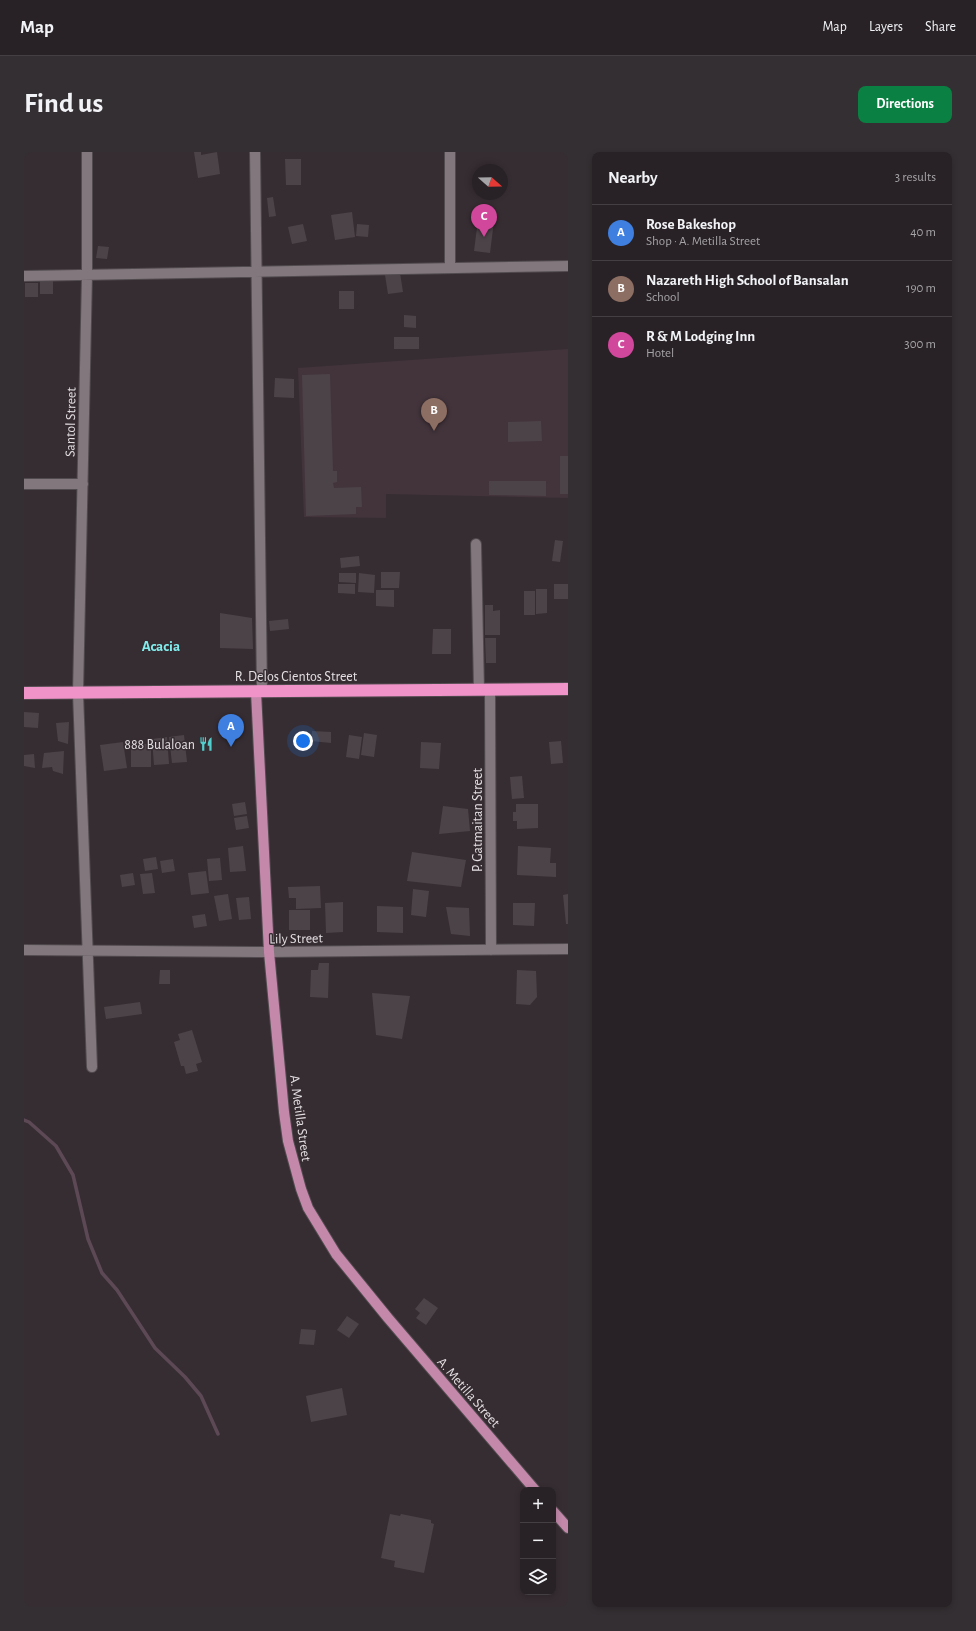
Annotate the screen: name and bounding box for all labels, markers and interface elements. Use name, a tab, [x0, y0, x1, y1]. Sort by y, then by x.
text: Map	[20, 18, 54, 37]
text: Map	[822, 20, 847, 34]
text: Layers	[869, 20, 903, 34]
text: Share	[925, 20, 956, 34]
button: Directions	[858, 86, 952, 123]
text: Find us	[24, 90, 103, 118]
north arrow	[472, 164, 508, 200]
text: Nearby	[608, 169, 658, 186]
text: 3 results	[895, 171, 936, 184]
pin: C	[471, 204, 497, 237]
text: Rose Bakeshop	[646, 217, 736, 232]
text: A	[617, 226, 625, 239]
text: 40 m	[910, 226, 936, 239]
text: Shop · A. Metilla Street	[646, 235, 760, 248]
text: Nazareth High School of Bansalan	[646, 273, 849, 288]
text: B	[617, 282, 625, 295]
text: 190 m	[906, 282, 936, 295]
text: School	[646, 291, 680, 304]
text: R & M Lodging Inn	[646, 329, 755, 344]
text: C	[618, 338, 624, 351]
text: 300 m	[904, 338, 936, 351]
text: Hotel	[646, 347, 674, 360]
street label: Santol Street	[63, 386, 79, 457]
pin: B	[421, 398, 447, 431]
district label: Acacia	[142, 639, 180, 654]
street label: R. Delos Cientos Street	[235, 670, 358, 684]
pin: A	[218, 714, 244, 747]
your location	[293, 731, 313, 751]
restaurant icon: 888 Bulaloan	[198, 736, 214, 752]
place label: 888 Bulaloan	[124, 738, 195, 752]
street label: P. Gatmaitan Street	[471, 768, 485, 872]
street label: Lily Street	[269, 932, 324, 946]
street label: A. Metilla Street	[287, 1074, 313, 1163]
street label: A. Metilla Street	[434, 1355, 503, 1431]
map controls	[520, 1487, 556, 1595]
button: +	[520, 1487, 556, 1523]
button: −	[520, 1523, 556, 1559]
button: layers	[520, 1559, 556, 1595]

